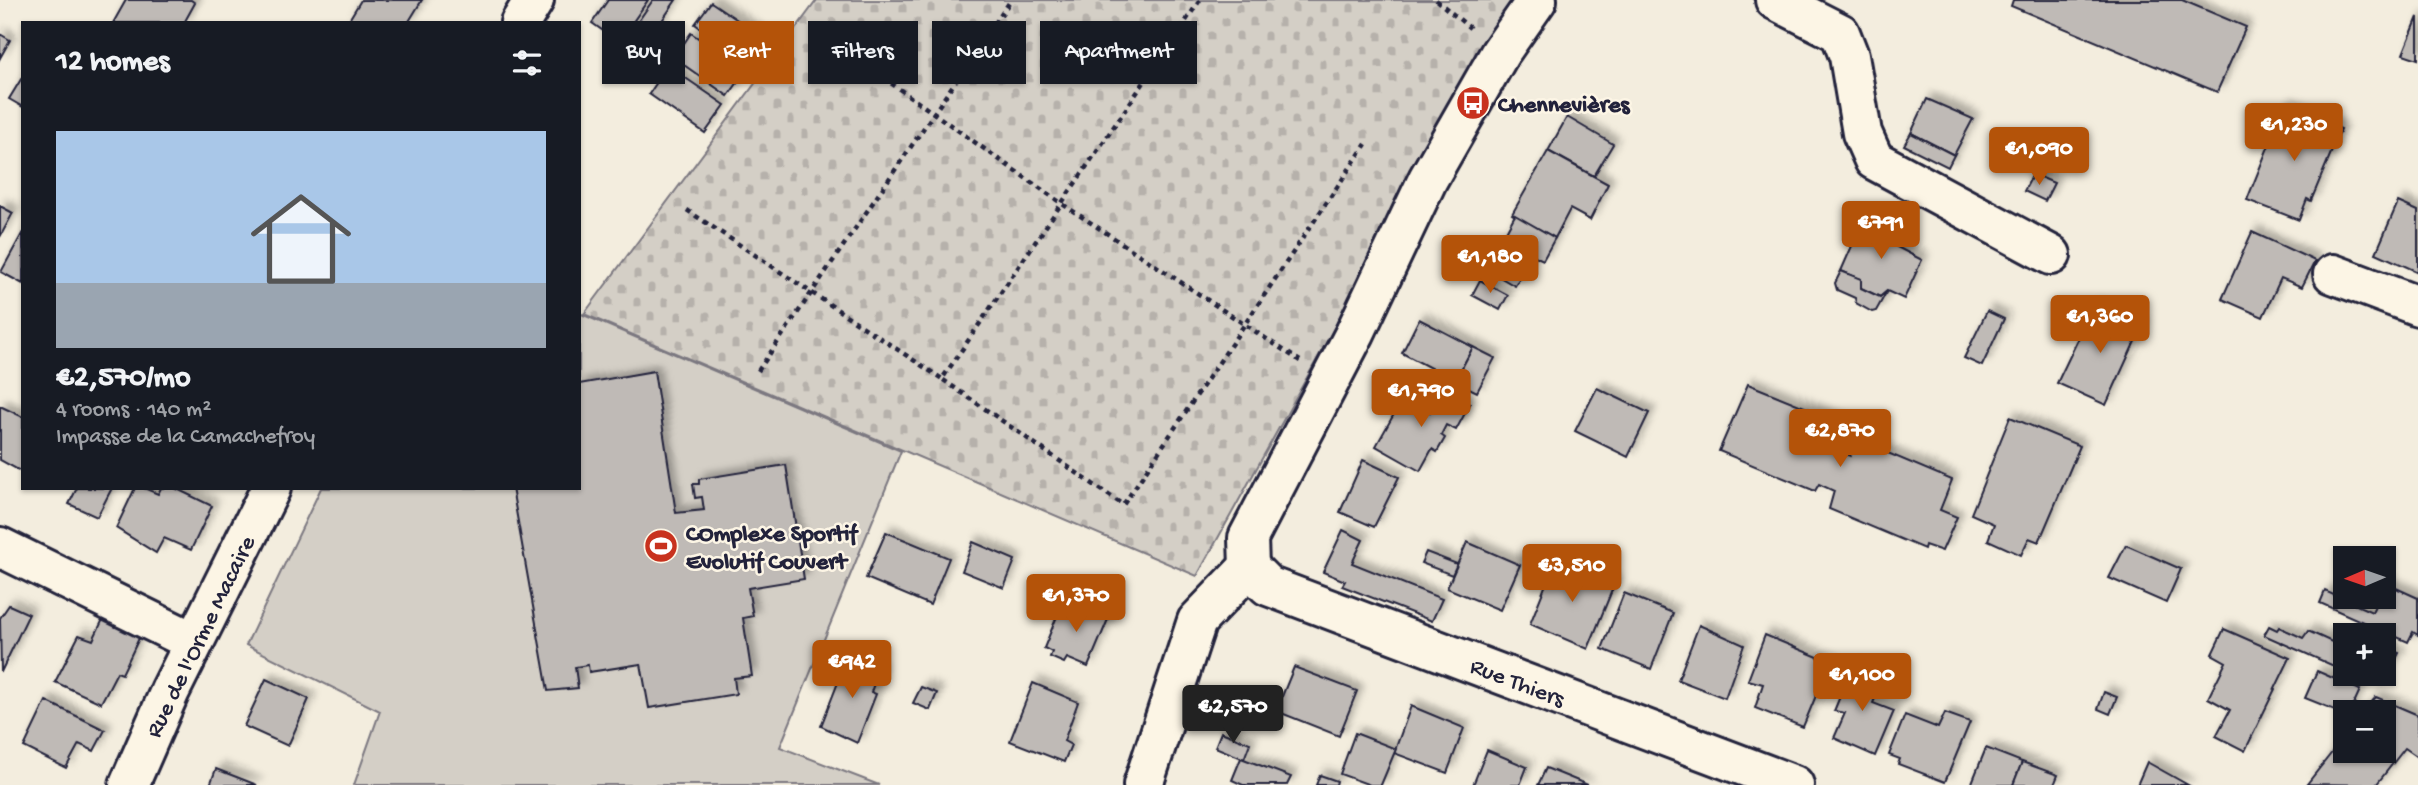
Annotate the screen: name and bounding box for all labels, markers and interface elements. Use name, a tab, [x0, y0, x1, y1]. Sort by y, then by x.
chip: Buy	[602, 21, 685, 84]
chip: Rent	[699, 21, 794, 84]
chip: Filters	[808, 21, 918, 84]
chip: New	[932, 21, 1026, 84]
chip: Apartment	[1040, 21, 1197, 84]
icon: filters	[508, 44, 546, 82]
text: 12 homes	[56, 46, 169, 81]
bus stop icon: Chennevières	[1454, 84, 1492, 122]
place label: Chennevières	[1498, 92, 1631, 121]
pin: €1,230	[2237, 104, 2351, 163]
text: €1,230	[2261, 112, 2327, 139]
pin: €1,090	[1982, 128, 2096, 187]
text: €1,090	[2005, 136, 2073, 163]
icon: home	[238, 176, 364, 302]
pin: €791	[1840, 202, 1922, 261]
text: €791	[1858, 210, 1904, 237]
pin: €1,180	[1433, 236, 1547, 295]
text: €1,180	[1457, 244, 1523, 271]
pin: €1,360	[2043, 296, 2157, 355]
text: €1,360	[2067, 304, 2133, 331]
text: €2,570/mo	[56, 362, 190, 397]
pin: €1,790	[1364, 370, 1478, 429]
text: €1,790	[1388, 378, 1454, 405]
text: 4 rooms · 140 m²	[56, 397, 211, 424]
pin: €2,870	[1783, 410, 1897, 469]
text: €2,870	[1805, 418, 1875, 445]
text: Impasse de la Camachefroy	[56, 424, 315, 451]
place label: COmplexe Sportif Evolutif Couvert	[686, 521, 860, 578]
sports icon: COmplexe Sportif Evolutif Couvert	[642, 527, 680, 565]
street label: Rue de l'Orme Macaire	[141, 531, 264, 743]
pin: €3,510	[1515, 544, 1629, 604]
north arrow	[2333, 546, 2396, 609]
map controls	[2333, 546, 2396, 763]
text: €3,510	[1538, 553, 1606, 580]
pin: €1,370	[1019, 574, 1133, 634]
text: €1,370	[1042, 583, 1110, 610]
button: +	[2333, 623, 2396, 686]
pin: €942	[811, 640, 893, 700]
text: €942	[828, 649, 876, 676]
street label: Rue Thiers	[1465, 653, 1569, 716]
pin: €1,100	[1805, 654, 1919, 713]
text: €1,100	[1829, 662, 1895, 689]
pin: €2,570	[1176, 686, 1290, 745]
text: €2,570	[1198, 694, 1268, 721]
button: −	[2333, 700, 2396, 763]

